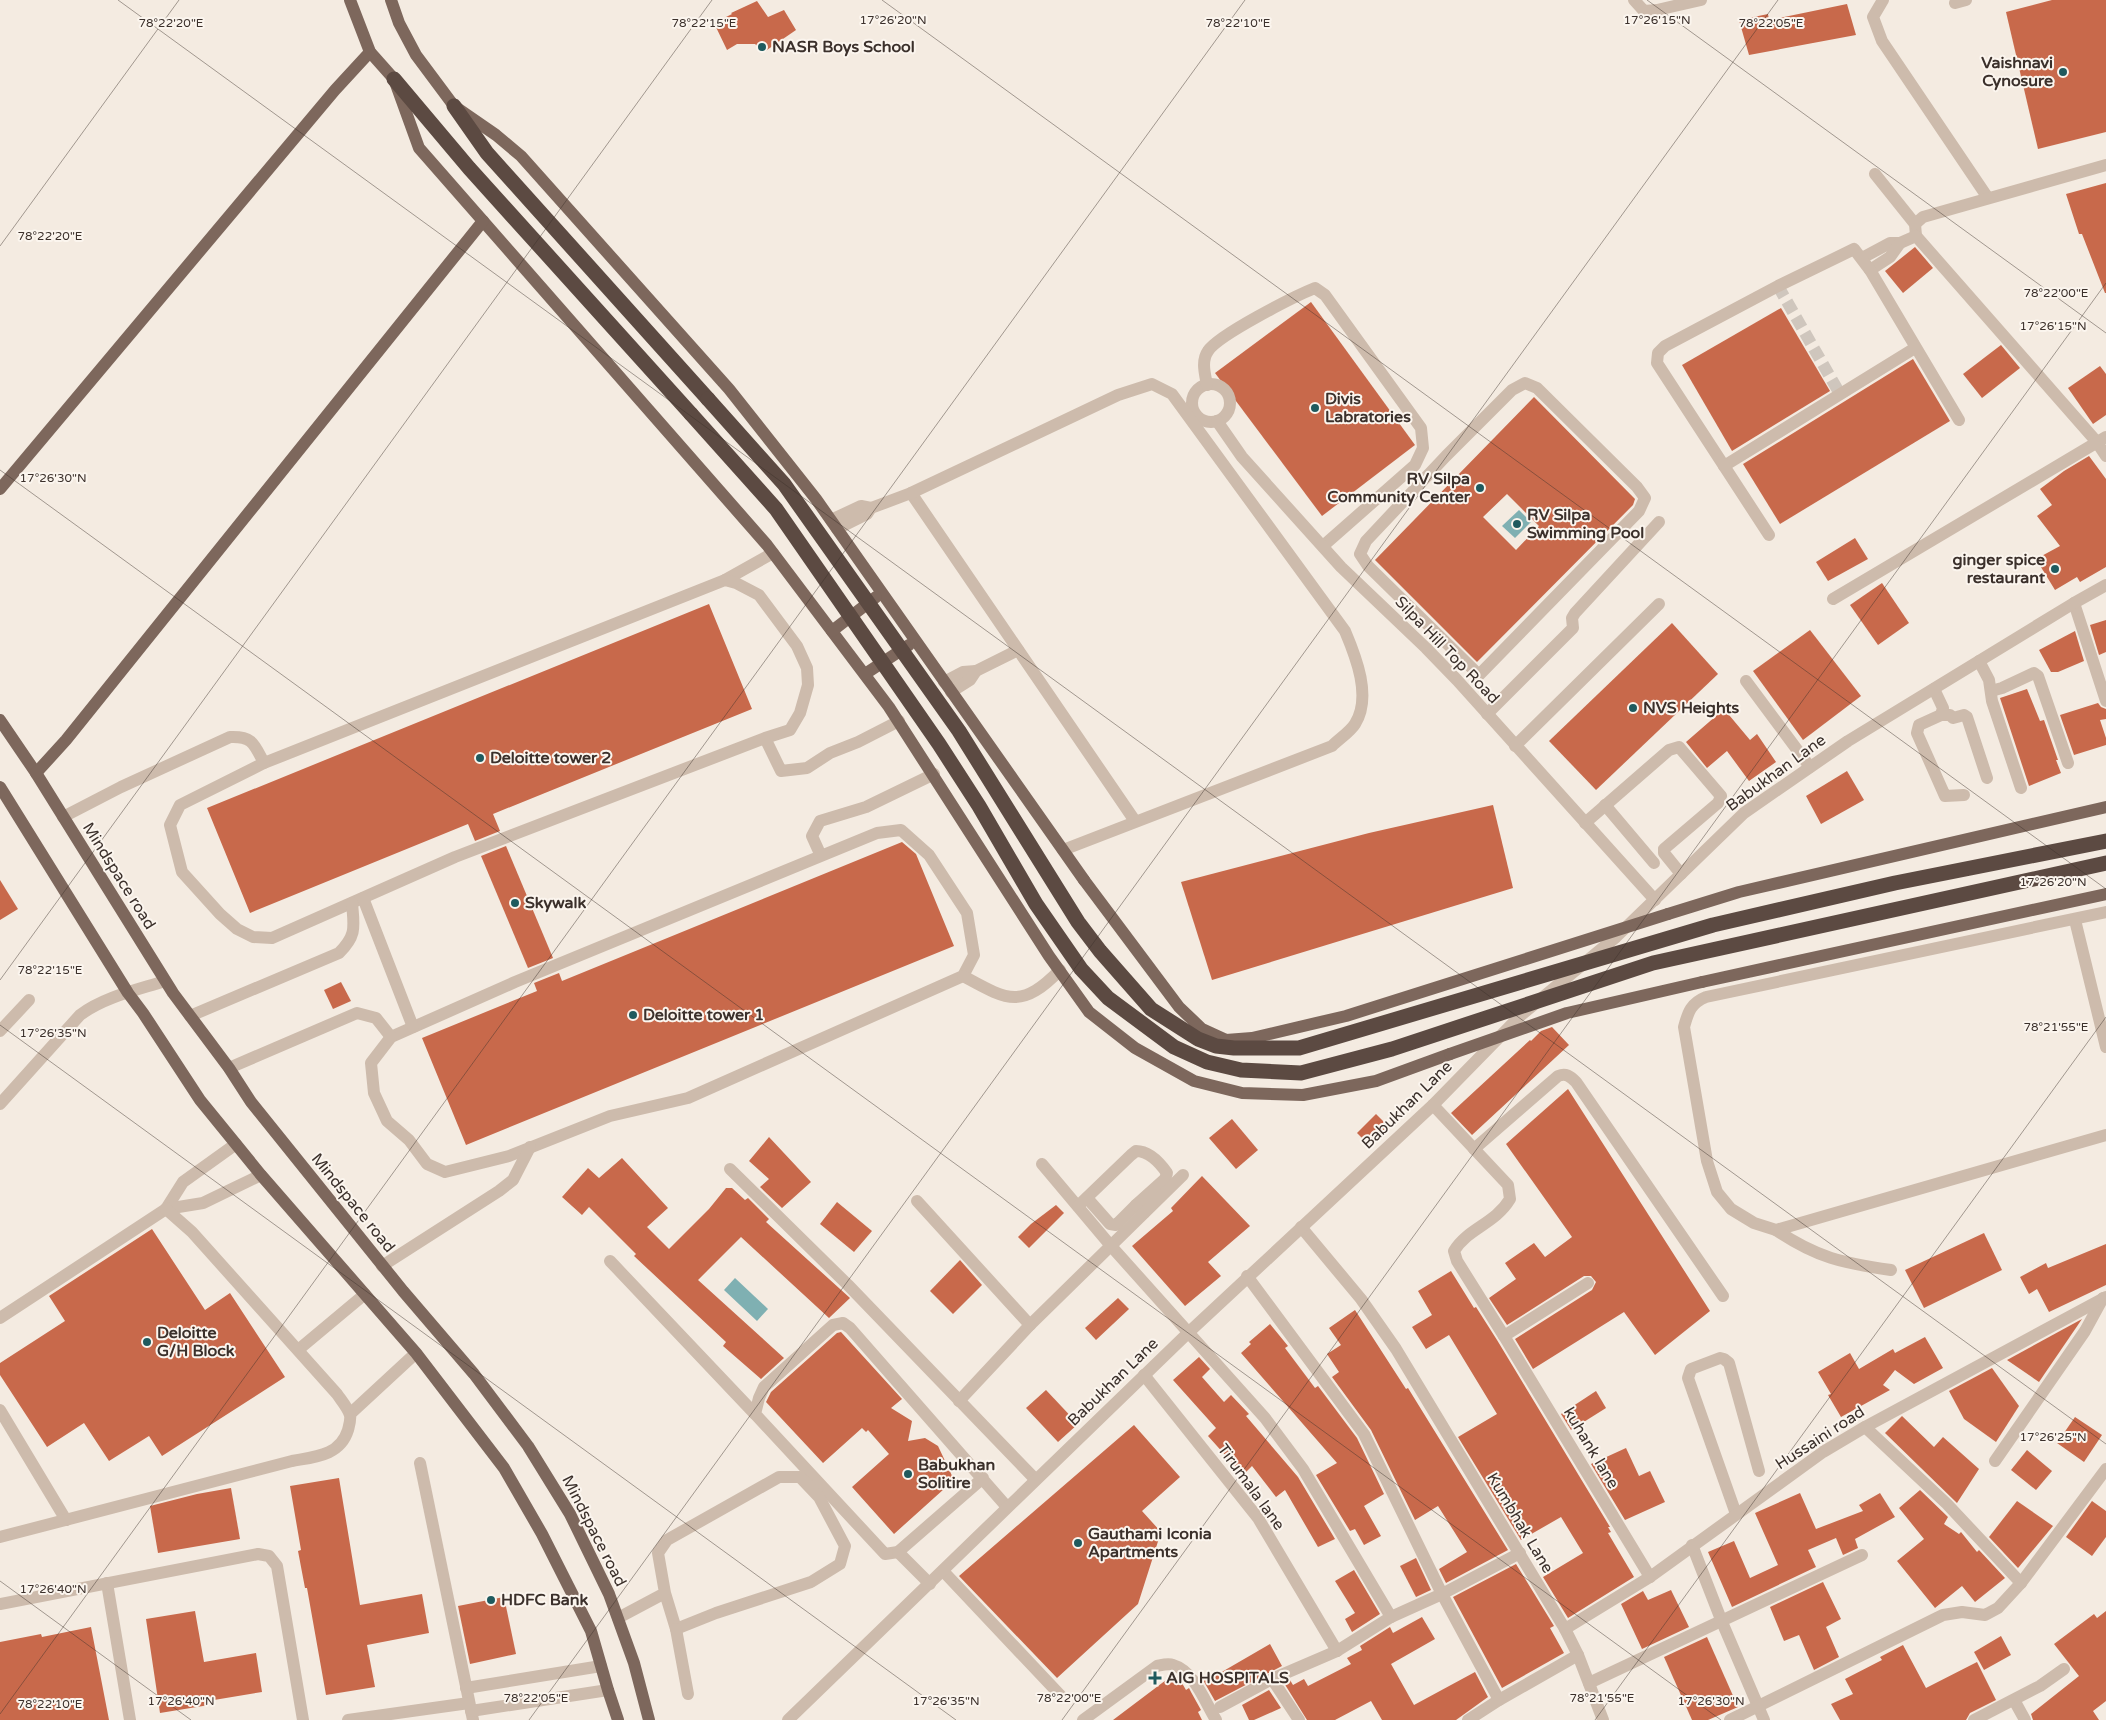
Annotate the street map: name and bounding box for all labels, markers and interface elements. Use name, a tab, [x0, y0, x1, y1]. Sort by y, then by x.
text: 17°26'20"N	[859, 13, 927, 27]
text: 17°26'15"N	[1623, 13, 1691, 27]
text: 78°22'20"E	[138, 16, 204, 30]
text: 78°22'15"E	[671, 16, 737, 30]
text: 78°22'10"E	[1205, 16, 1271, 30]
text: 78°22'05"E	[1738, 16, 1804, 30]
place label: NASR Boys School	[772, 37, 915, 57]
marker: NASR Boys School	[756, 41, 768, 53]
place label: Vaishnavi Cynosure	[1981, 53, 2053, 91]
marker: Vaishnavi Cynosure	[2057, 66, 2069, 78]
text: 78°22'20"E	[17, 229, 83, 243]
text: 78°22'00"E	[2023, 286, 2089, 300]
text: 17°26'15"N	[2019, 319, 2087, 333]
place label: Divis Labratories	[1325, 389, 1411, 427]
marker: Divis Labratories	[1309, 402, 1321, 414]
place label: RV Silpa Community Center	[1327, 469, 1471, 507]
text: 17°26'30"N	[19, 471, 87, 485]
marker: RV Silpa Community Center	[1474, 482, 1486, 494]
place label: RV Silpa Swimming Pool	[1527, 505, 1644, 543]
marker: RV Silpa Swimming Pool	[1511, 518, 1523, 530]
place label: ginger spice restaurant	[1952, 550, 2046, 588]
marker: ginger spice restaurant	[2049, 563, 2061, 575]
street label: Silpa Hill Top Road	[1391, 592, 1503, 708]
place label: NVS Heights	[1643, 698, 1740, 718]
marker: NVS Heights	[1627, 702, 1639, 714]
street label: Babukhan Lane	[1722, 730, 1830, 816]
place label: Deloitte tower 2	[490, 748, 611, 768]
marker: Deloitte tower 2	[474, 752, 486, 764]
street label: Mindspace road	[78, 819, 160, 933]
text: 17°26'20"N	[2019, 875, 2087, 889]
place label: Skywalk	[525, 893, 587, 913]
marker: Skywalk	[509, 897, 521, 909]
text: 78°22'15"E	[17, 963, 83, 977]
place label: Deloitte tower 1	[643, 1005, 764, 1025]
marker: Deloitte tower 1	[627, 1009, 639, 1021]
text: 78°21'55"E	[2023, 1020, 2089, 1034]
text: 17°26'35"N	[19, 1026, 87, 1040]
street label: Babukhan Lane	[1358, 1057, 1456, 1153]
street label: Mindspace road	[307, 1149, 399, 1257]
place label: Deloitte G/H Block	[157, 1323, 235, 1361]
street label: Babukhan Lane	[1064, 1334, 1162, 1430]
marker: Deloitte G/H Block	[141, 1336, 153, 1348]
street label: Hussaini road	[1772, 1402, 1868, 1474]
street label: kuhank lane	[1559, 1404, 1623, 1492]
text: 17°26'25"N	[2019, 1430, 2087, 1444]
street label: Tirumala lane	[1213, 1440, 1289, 1534]
place label: Babukhan Solitire	[918, 1455, 995, 1493]
marker: Babukhan Solitire	[902, 1468, 914, 1480]
street label: Kumbhak Lane	[1482, 1469, 1558, 1577]
street label: Mindspace road	[557, 1472, 631, 1590]
place label: Gauthami Iconia Apartments	[1088, 1524, 1212, 1562]
marker: Gauthami Iconia Apartments	[1072, 1537, 1084, 1549]
text: 17°26'40"N	[19, 1582, 87, 1596]
place label: HDFC Bank	[501, 1590, 589, 1610]
marker: HDFC Bank	[485, 1594, 497, 1606]
place label: AIG HOSPITALS	[1166, 1668, 1289, 1688]
marker: AIG HOSPITALS	[1148, 1671, 1162, 1685]
text: 78°22'05"E	[503, 1691, 569, 1705]
text: 78°22'00"E	[1036, 1691, 1102, 1705]
text: 78°21'55"E	[1569, 1691, 1635, 1705]
text: 17°26'40"N	[147, 1694, 215, 1708]
text: 17°26'35"N	[912, 1694, 980, 1708]
text: 17°26'30"N	[1677, 1694, 1745, 1708]
text: 78°22'10"E	[17, 1697, 83, 1711]

